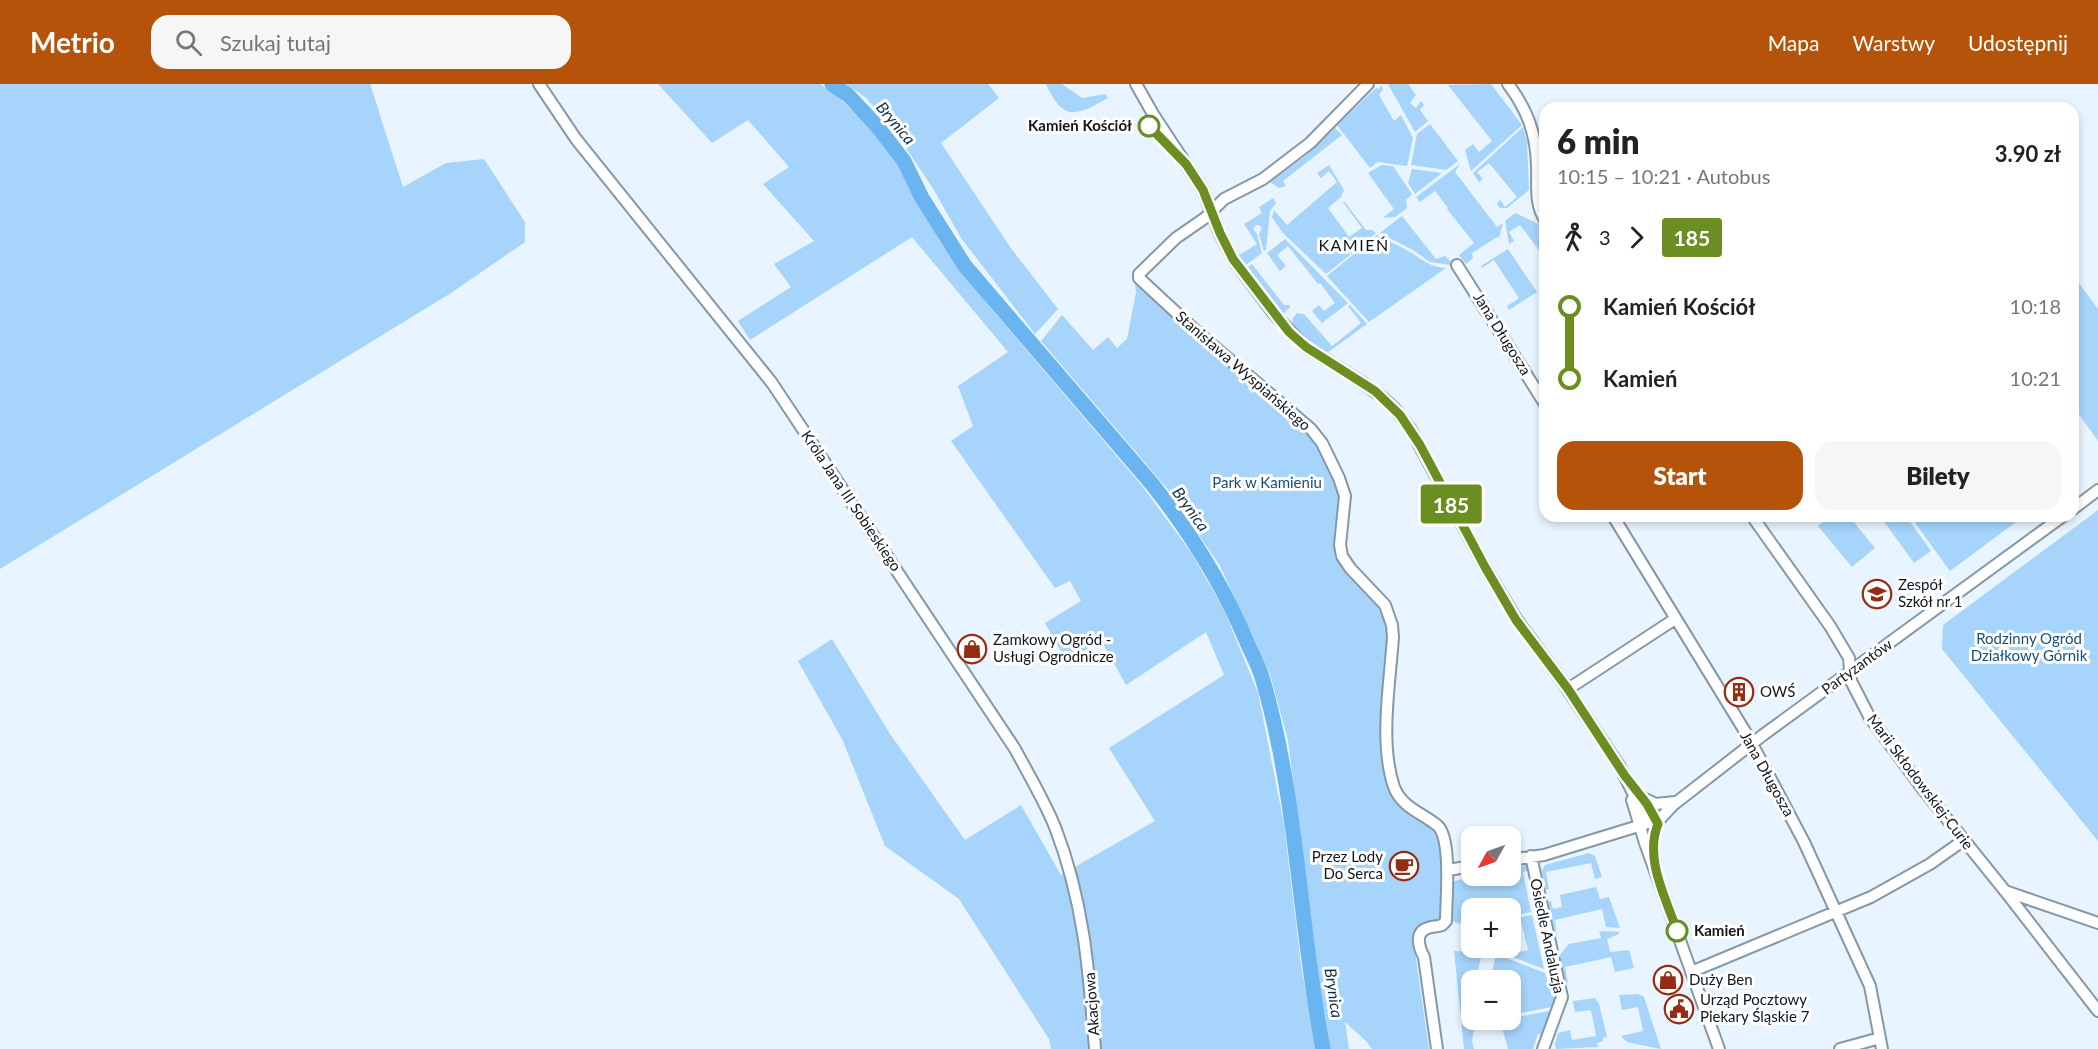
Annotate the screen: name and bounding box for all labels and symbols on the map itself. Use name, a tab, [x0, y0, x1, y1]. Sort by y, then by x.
water label: Brynica	[873, 97, 920, 148]
marker: Kamień Kościół	[1138, 115, 1160, 137]
place label: Kamień Kościół	[1028, 116, 1132, 134]
district label: KAMIEŃ	[1318, 235, 1390, 254]
street label: Jana Długosza	[1470, 289, 1535, 378]
street label: Stanisława Wyspiańskiego	[1172, 307, 1315, 434]
street label: Króla Jana III Sobieskiego	[798, 427, 906, 574]
park label: Park w Kamieniu	[1212, 473, 1322, 491]
water label: Brynica	[1169, 483, 1214, 535]
line badge: 185	[1416, 484, 1486, 524]
place label: Zespół Szkół nr 1	[1898, 575, 1962, 610]
school or university icon: Zespół Szkół nr 1	[1861, 578, 1893, 610]
park label: Rodzinny Ogród Działkowy Górnik	[1971, 629, 2088, 664]
place label: Zamkowy Ogród - Usługi Ogrodnicze	[993, 630, 1114, 665]
shop icon: Zamkowy Ogród - Usługi Ogrodnicze	[956, 633, 988, 665]
street label: Partyzantów	[1818, 634, 1895, 698]
building icon: OWŚ	[1723, 676, 1755, 708]
place label: OWŚ	[1760, 682, 1795, 700]
street label: Marii Skłodowskiej-Curie	[1864, 710, 1978, 853]
street label: Jana Długosza	[1737, 728, 1799, 819]
north arrow	[1461, 826, 1521, 886]
place label: Przez Lody Do Serca	[1312, 847, 1383, 882]
cafe icon: Przez Lody Do Serca	[1388, 850, 1420, 882]
street label: Osiedle Andaluzja	[1527, 877, 1569, 995]
marker: Kamień	[1666, 920, 1688, 942]
place label: Kamień	[1694, 921, 1745, 939]
shop icon: Duży Ben	[1652, 964, 1684, 996]
water label: Brynica	[1322, 967, 1347, 1019]
place label: Duży Ben	[1689, 970, 1753, 988]
street label: Akacjowa	[1080, 972, 1102, 1036]
place label: Urząd Pocztowy Piekary Śląskie 7	[1700, 990, 1810, 1025]
public building icon: Urząd Pocztowy Piekary Śląskie 7	[1663, 993, 1695, 1025]

